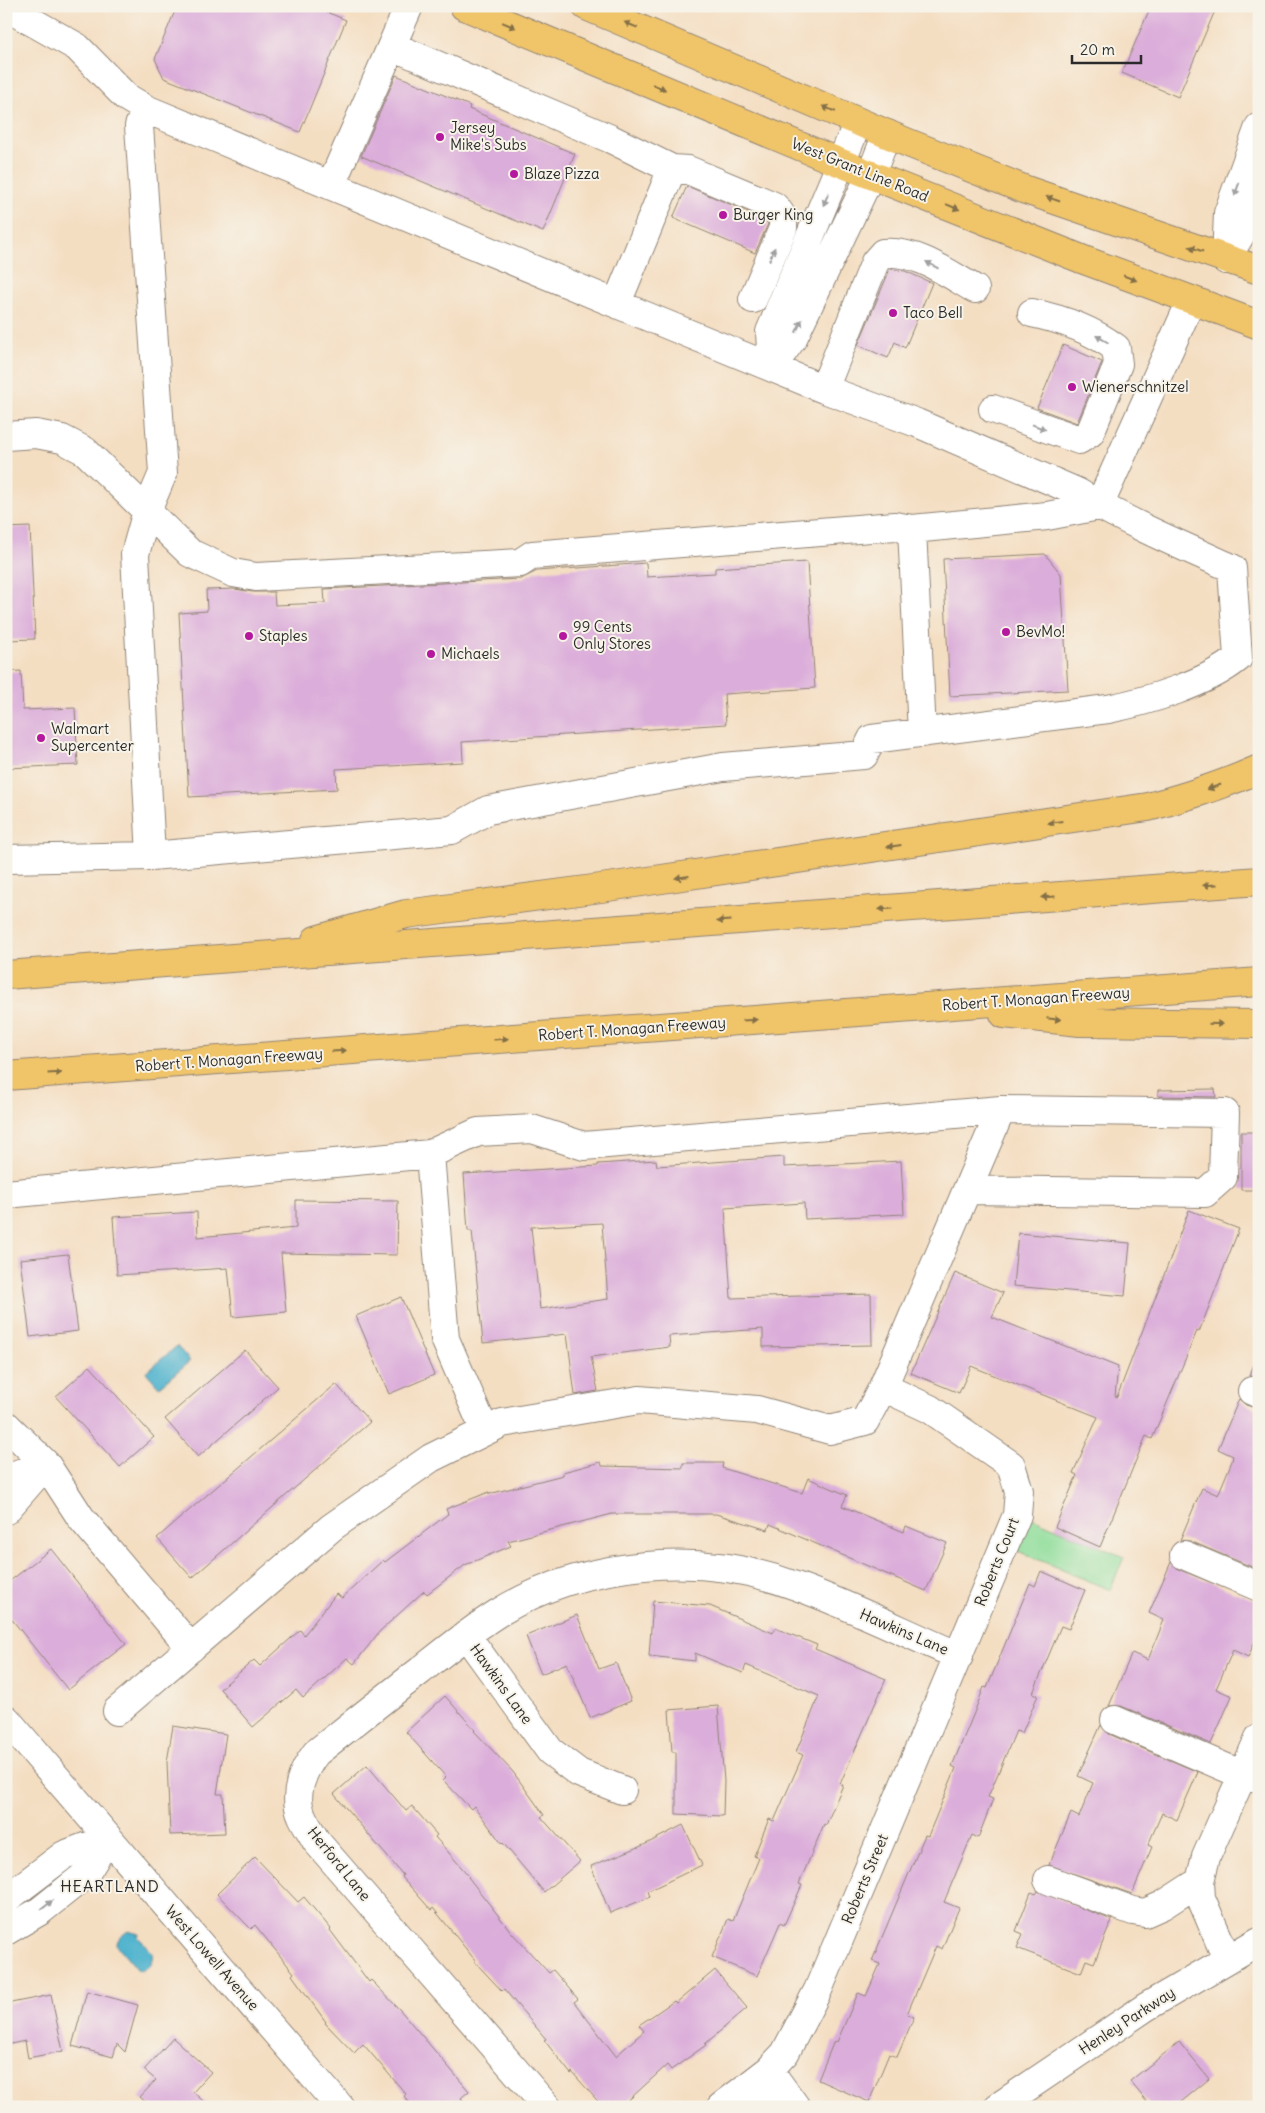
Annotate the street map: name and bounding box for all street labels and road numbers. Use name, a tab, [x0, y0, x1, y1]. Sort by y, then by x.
street label: West Grant Line Road	[789, 133, 932, 206]
street label: Robert T. Monagan Freeway	[941, 982, 1131, 1015]
street label: Robert T. Monagan Freeway	[537, 1012, 727, 1045]
street label: Robert T. Monagan Freeway	[134, 1043, 324, 1076]
street label: Roberts Court	[970, 1515, 1023, 1609]
street label: Hawkins Lane	[857, 1604, 951, 1659]
street label: Hawkins Lane	[466, 1640, 537, 1728]
street label: Herford Lane	[304, 1823, 375, 1905]
street label: Roberts Street	[837, 1831, 892, 1927]
street label: West Lowell Avenue	[161, 1901, 263, 2014]
street label: Henley Parkway	[1075, 1982, 1178, 2059]

